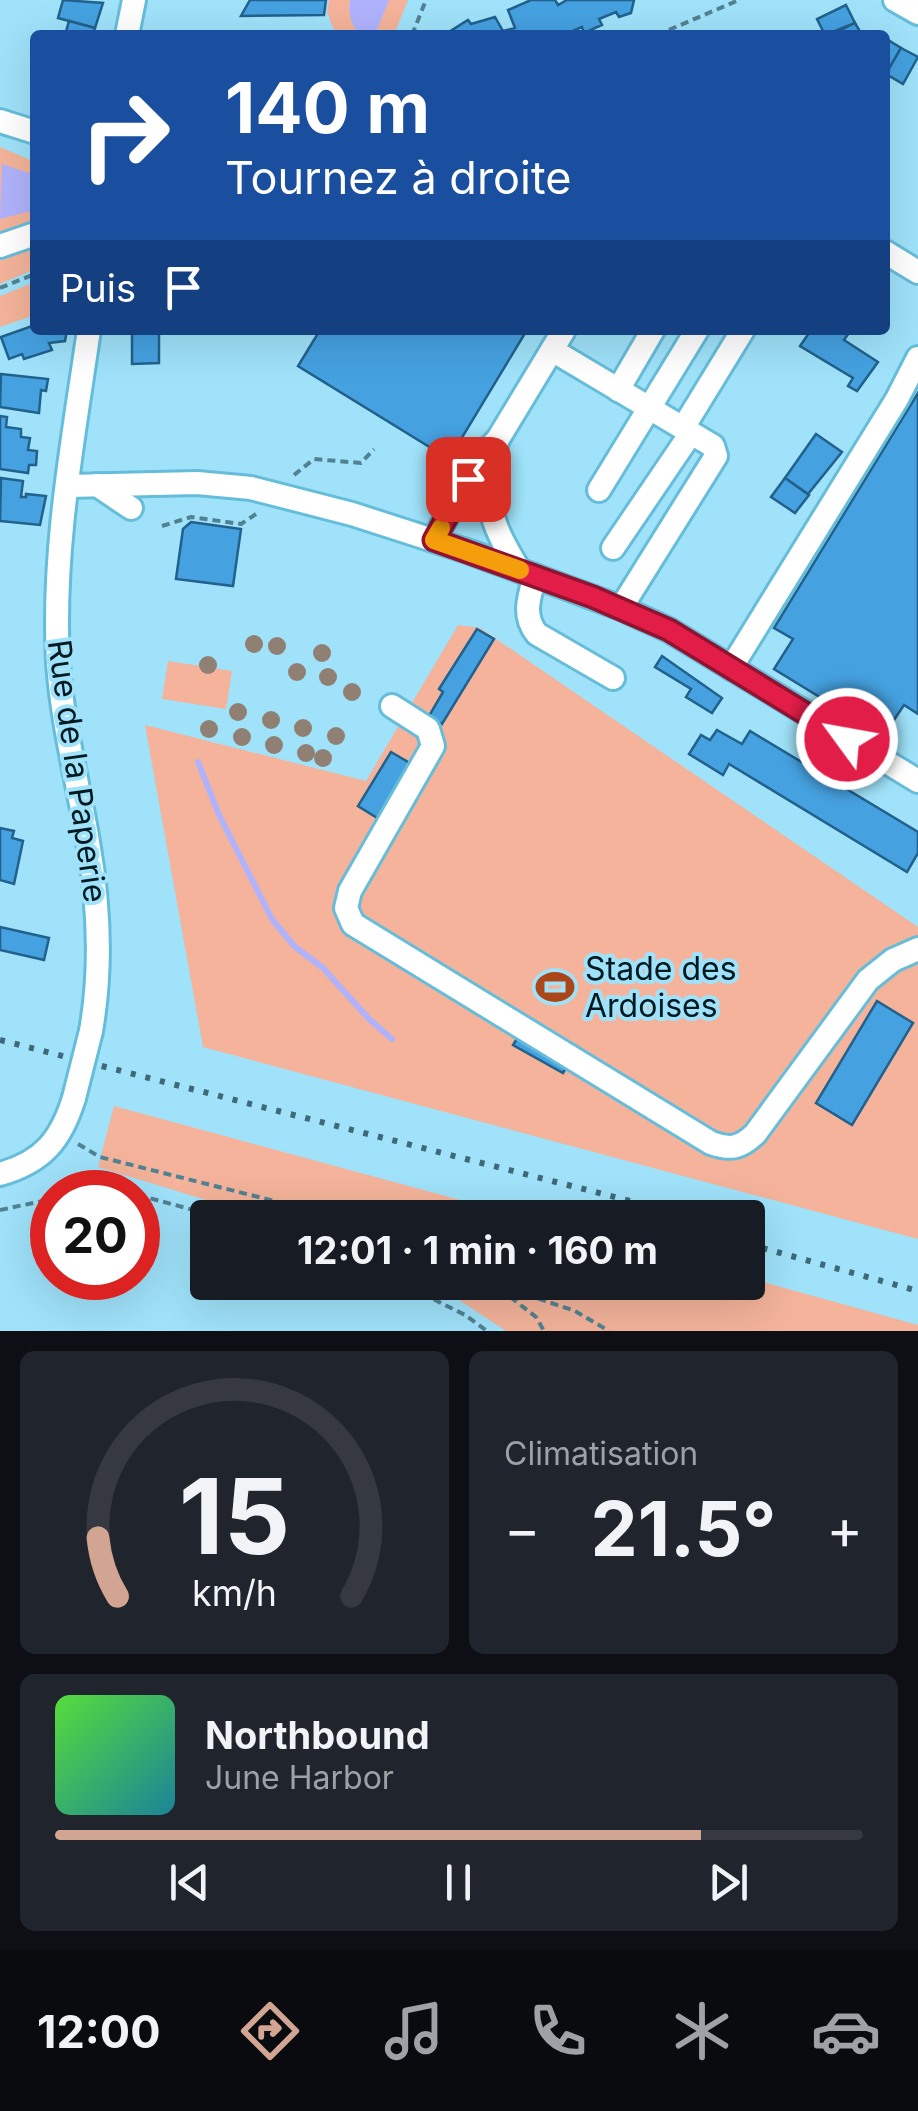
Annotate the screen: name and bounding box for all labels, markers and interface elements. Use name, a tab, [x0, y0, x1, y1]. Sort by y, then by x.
text: 140 m	[225, 65, 430, 150]
icon: right	[60, 70, 190, 200]
text: Tournez à droite	[225, 150, 572, 205]
icon: arrive	[156, 260, 211, 315]
text: Puis	[60, 265, 136, 311]
pin	[426, 437, 511, 522]
icon: arrive	[441, 452, 496, 507]
street label: Rue de la Paperie	[40, 637, 115, 905]
position arrow	[795, 687, 899, 791]
place label: Stade des Ardoises	[585, 949, 737, 1025]
sports icon: Stade des Ardoises	[534, 966, 576, 1008]
speed limit sign: 20	[30, 1170, 160, 1300]
text: 12:01 · 1 min · 160 m	[297, 1227, 658, 1273]
text: Climatisation	[504, 1434, 698, 1473]
text: 15	[179, 1453, 290, 1579]
text: 21.5°	[590, 1483, 777, 1574]
text: −	[504, 1496, 540, 1562]
text: +	[827, 1496, 863, 1562]
text: km/h	[192, 1571, 277, 1615]
text: Northbound	[205, 1712, 430, 1758]
text: June Harbor	[205, 1758, 394, 1797]
icon: previous	[162, 1855, 217, 1910]
icon: pause	[431, 1855, 486, 1910]
icon: next	[701, 1855, 756, 1910]
icon: directions	[235, 1996, 305, 2066]
icon: music	[379, 1996, 449, 2066]
icon: phone	[523, 1996, 593, 2066]
icon: climate	[667, 1996, 737, 2066]
icon: car	[811, 1996, 881, 2066]
text: 12:00	[37, 2004, 161, 2059]

